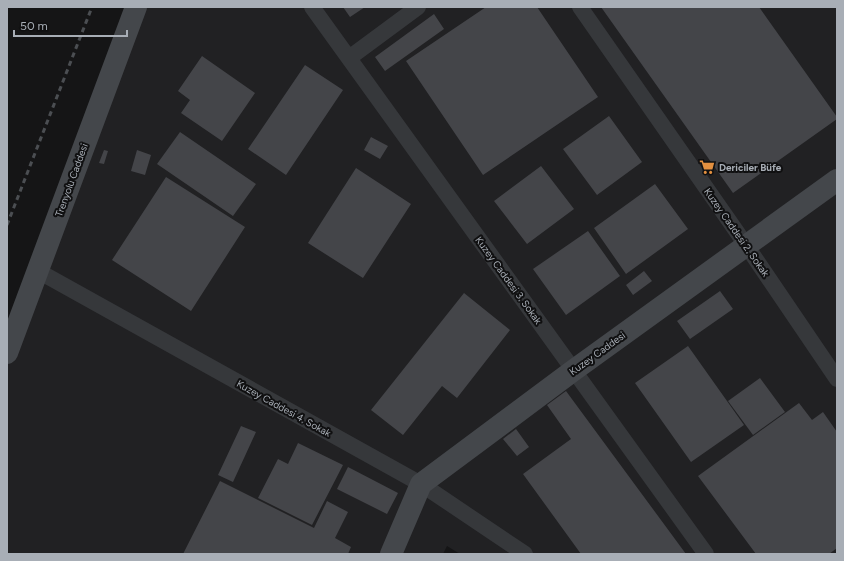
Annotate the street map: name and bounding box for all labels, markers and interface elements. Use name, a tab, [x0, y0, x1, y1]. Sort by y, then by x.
scale bar	[14, 12, 127, 38]
text: 50 m	[20, 19, 48, 33]
street label: Trenyolu Caddesi	[52, 142, 91, 219]
supermarket icon: Dericiler Büfe	[698, 158, 716, 176]
place label: Dericiler Büfe	[719, 161, 782, 174]
street label: Kuzey Caddesi 2. Sokak	[701, 185, 772, 279]
street label: Kuzey Caddesi 3. Sokak	[472, 234, 545, 327]
street label: Kuzey Caddesi	[567, 329, 628, 378]
street label: Kuzey Caddesi 4. Sokak	[234, 377, 333, 440]

